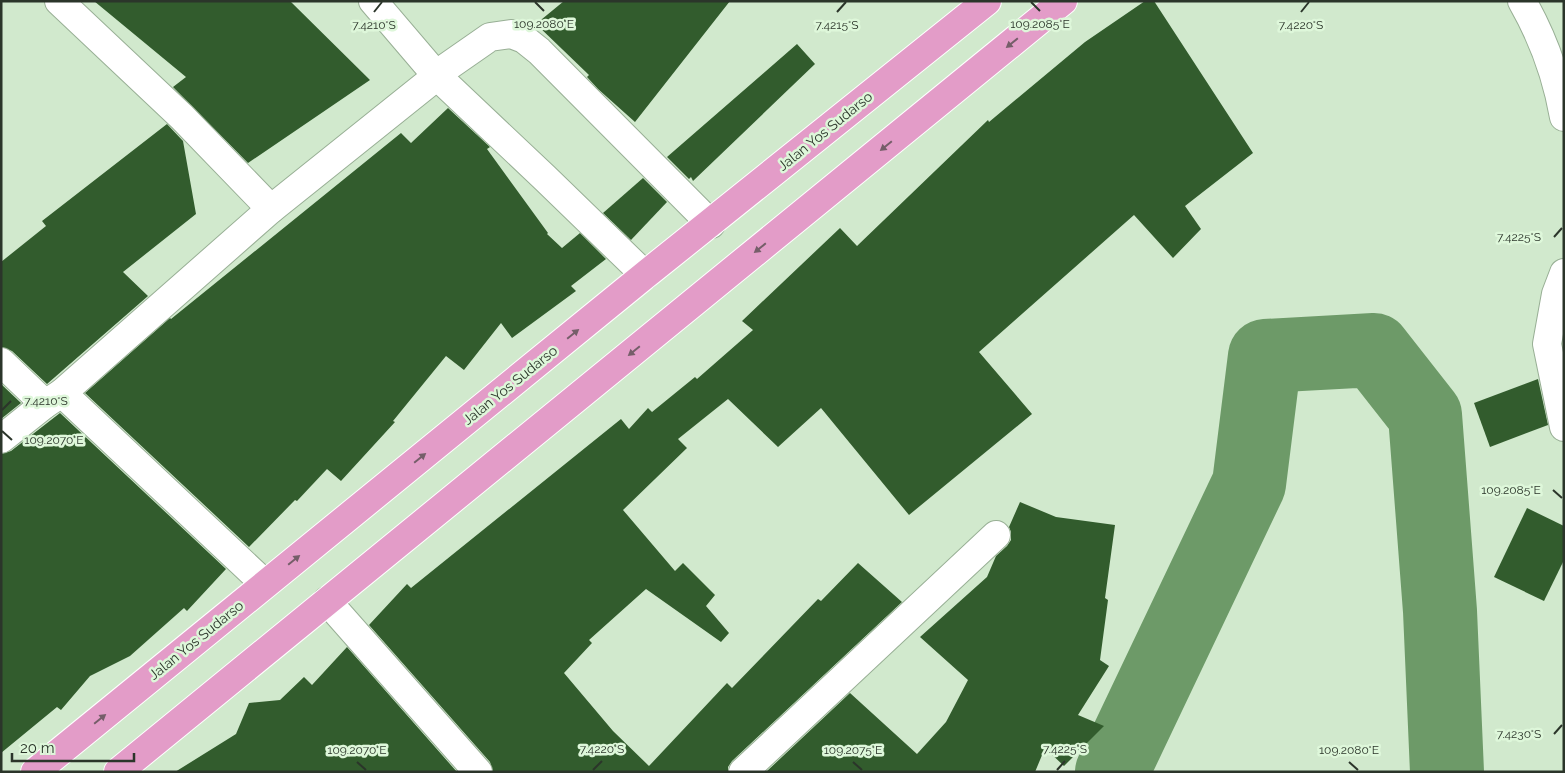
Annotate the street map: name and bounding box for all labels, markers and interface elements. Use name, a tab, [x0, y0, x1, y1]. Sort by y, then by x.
text: 109.2080°E	[514, 17, 574, 31]
text: 109.2085°E	[1010, 17, 1070, 31]
text: 7.4210°S	[352, 18, 396, 32]
text: 7.4215°S	[816, 18, 858, 32]
text: 7.4220°S	[1279, 18, 1323, 32]
one-way arrow	[1006, 38, 1019, 49]
street label: Jalan Yos Sudarso	[775, 88, 875, 174]
one-way arrow	[880, 140, 893, 151]
text: 7.4225°S	[1497, 230, 1541, 244]
one-way arrow	[754, 243, 767, 254]
one-way arrow	[567, 328, 580, 339]
street label: Jalan Yos Sudarso	[460, 342, 560, 428]
one-way arrow	[628, 346, 641, 357]
text: 7.4210°S	[24, 394, 68, 408]
text: 109.2070°E	[24, 433, 84, 447]
one-way arrow	[413, 452, 426, 463]
text: 109.2085°E	[1481, 483, 1541, 497]
one-way arrow	[287, 555, 300, 566]
street label: Jalan Yos Sudarso	[146, 597, 246, 683]
one-way arrow	[93, 713, 106, 724]
text: 7.4230°S	[1497, 727, 1541, 741]
scale bar	[12, 730, 135, 762]
text: 20 m	[20, 739, 55, 757]
text: 7.4220°S	[580, 742, 624, 756]
text: 7.4225°S	[1043, 742, 1087, 756]
text: 109.2070°E	[327, 743, 387, 757]
text: 109.2075°E	[824, 743, 882, 757]
text: 109.2080°E	[1319, 743, 1379, 757]

